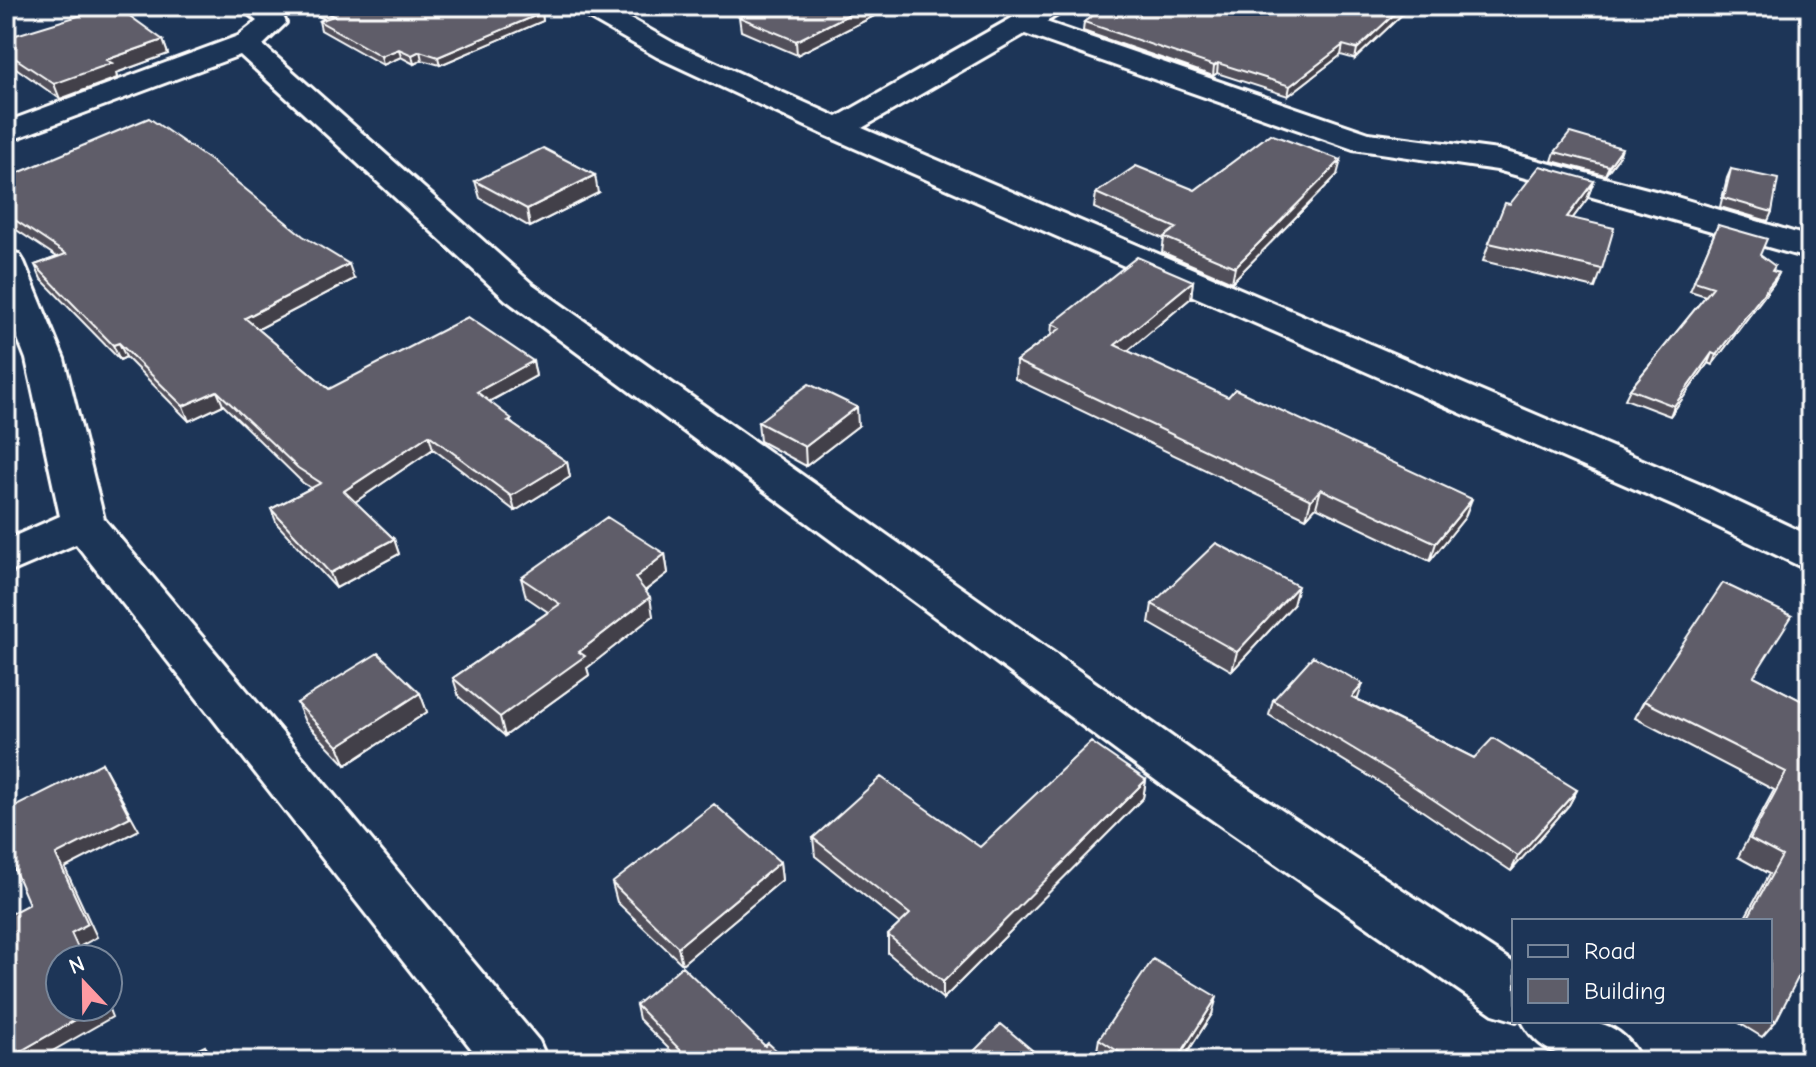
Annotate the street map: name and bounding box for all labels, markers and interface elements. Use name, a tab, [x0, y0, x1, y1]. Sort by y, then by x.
legend	[1512, 919, 1772, 1023]
text: Road	[1584, 937, 1636, 965]
north arrow	[44, 943, 124, 1023]
text: N	[65, 951, 88, 980]
text: Building	[1584, 977, 1666, 1005]

